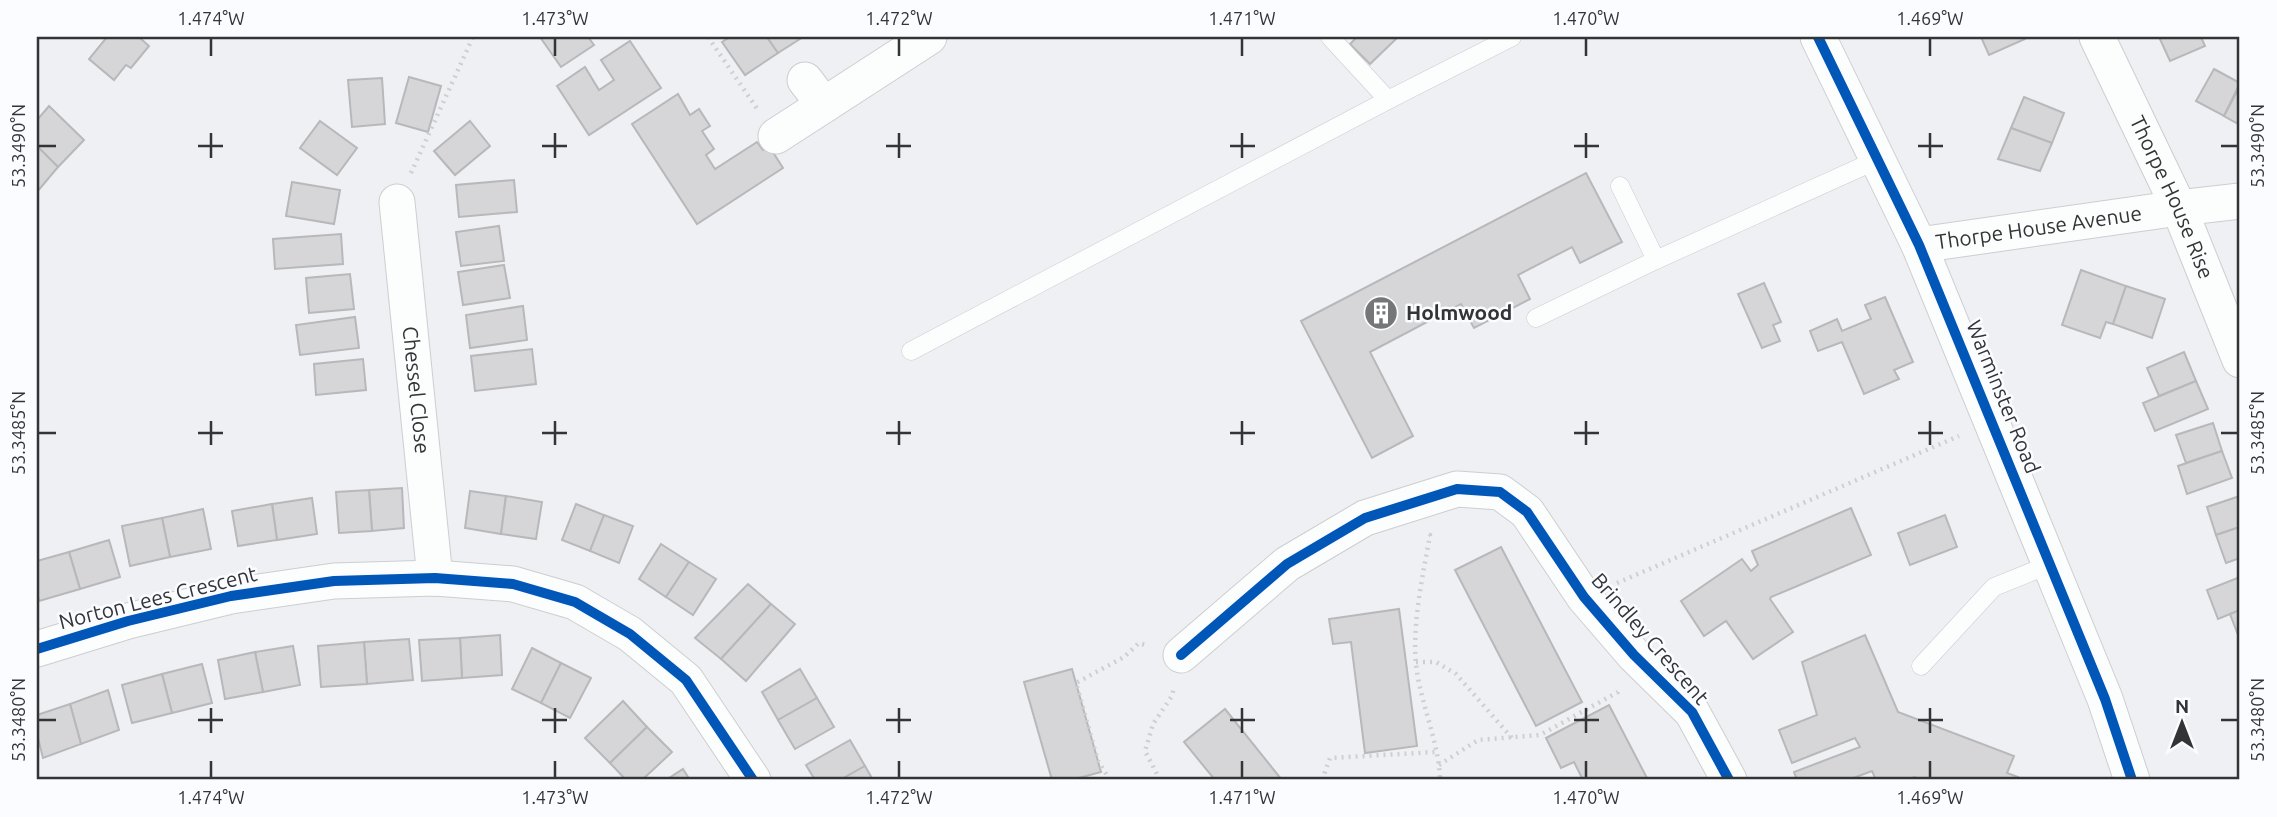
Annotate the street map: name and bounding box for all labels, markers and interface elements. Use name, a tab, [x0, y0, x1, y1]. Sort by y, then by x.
text: 1.474°W	[177, 8, 245, 28]
text: 1.473°W	[521, 8, 589, 28]
text: 1.472°W	[865, 8, 933, 28]
text: 1.471°W	[1208, 8, 1276, 28]
text: 1.470°W	[1552, 8, 1620, 28]
text: 1.469°W	[1896, 8, 1964, 28]
text: 53.3490°N	[8, 104, 28, 188]
text: 53.3490°N	[2247, 104, 2267, 188]
street label: Thorpe House Rise	[2126, 112, 2219, 282]
street label: Thorpe House Avenue	[1934, 200, 2143, 253]
building icon: Holmwood	[1362, 294, 1400, 332]
place label: Holmwood	[1406, 300, 1512, 324]
street label: Warminster Road	[1962, 317, 2046, 477]
street label: Chessel Close	[399, 325, 435, 455]
text: 53.3485°N	[8, 391, 28, 475]
text: 53.3485°N	[2247, 391, 2267, 475]
street label: Norton Lees Crescent	[56, 561, 259, 633]
street label: Brindley Crescent	[1587, 568, 1714, 709]
text: 53.3480°N	[8, 678, 28, 762]
text: 53.3480°N	[2247, 678, 2267, 762]
north arrow	[2148, 688, 2218, 758]
text: N	[2175, 695, 2189, 717]
text: 1.474°W	[177, 787, 245, 807]
text: 1.473°W	[521, 787, 589, 807]
text: 1.472°W	[865, 787, 933, 807]
text: 1.471°W	[1208, 787, 1276, 807]
text: 1.470°W	[1552, 787, 1620, 807]
text: 1.469°W	[1896, 787, 1964, 807]

